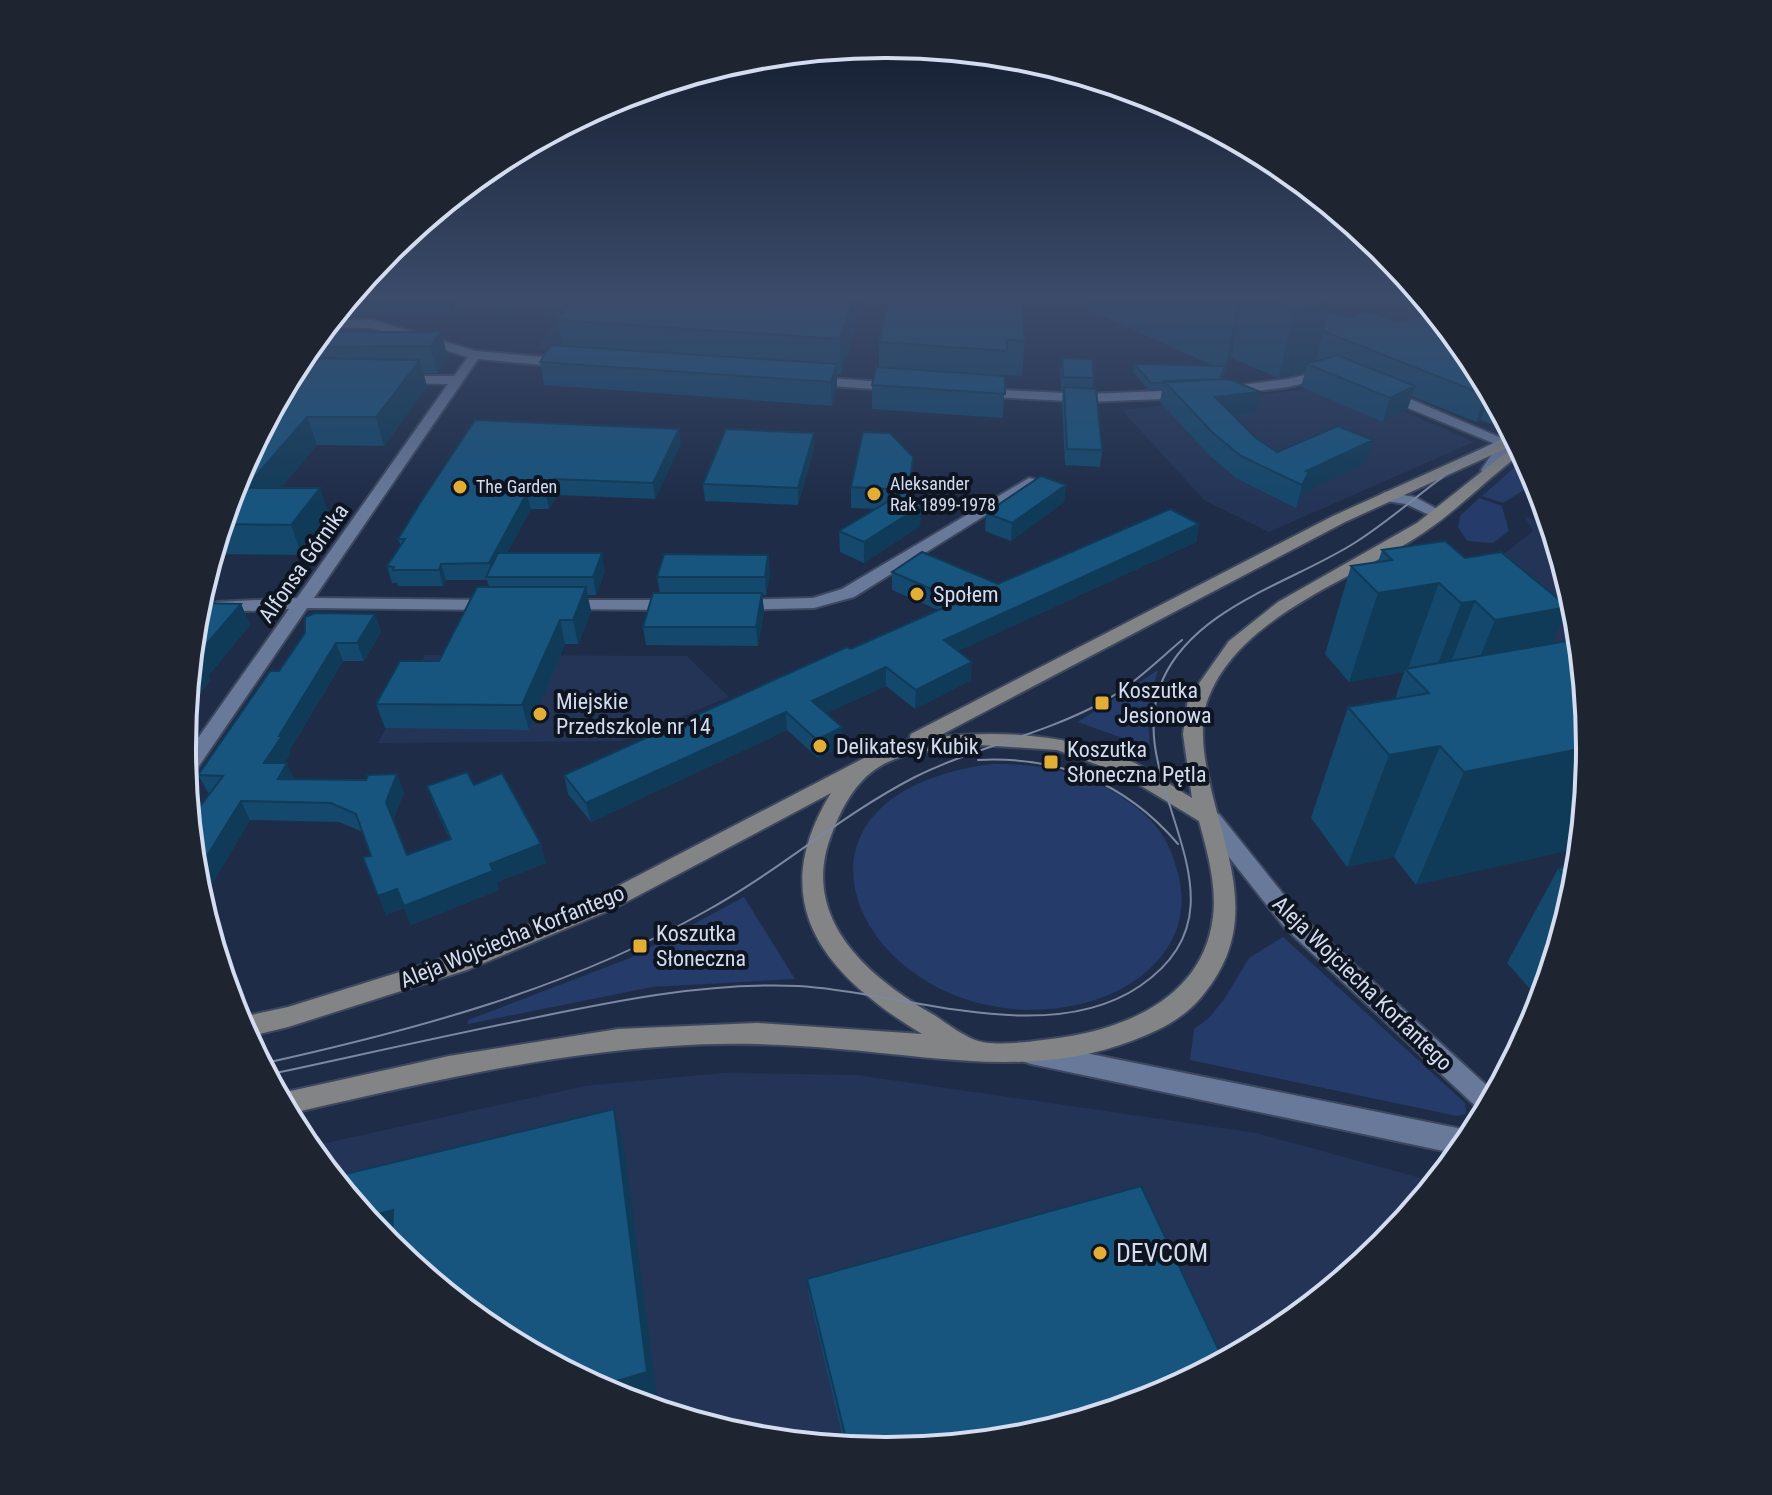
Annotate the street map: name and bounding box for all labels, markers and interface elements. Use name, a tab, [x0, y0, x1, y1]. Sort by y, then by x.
place label: Aleksander Rak 1899-1978	[890, 473, 996, 515]
place label: The Garden	[476, 476, 557, 497]
marker: The Garden	[451, 478, 469, 496]
marker: Aleksander Rak 1899-1978	[865, 485, 883, 503]
street label: Alfonsa Górnika	[253, 499, 353, 627]
place label: Społem	[933, 582, 999, 607]
marker: Społem	[908, 585, 926, 603]
place label: Koszutka Jesionowa	[1118, 678, 1212, 728]
place label: Miejskie Przedszkole nr 14	[556, 689, 711, 739]
marker: Koszutka Jesionowa	[1093, 694, 1111, 712]
marker: Miejskie Przedszkole nr 14	[531, 705, 549, 723]
place label: Delikatesy Kubik	[836, 734, 979, 759]
marker: Delikatesy Kubik	[811, 737, 829, 755]
place label: Koszutka Słoneczna Pętla	[1067, 737, 1206, 787]
marker: Koszutka Słoneczna Pętla	[1042, 753, 1060, 771]
street label: Aleja Wojciecha Korfantego	[397, 880, 628, 993]
street label: Aleja Wojciecha Korfantego	[1268, 891, 1457, 1075]
place label: Koszutka Słoneczna	[656, 921, 746, 971]
marker: Koszutka Słoneczna	[631, 937, 649, 955]
place label: DEVCOM	[1116, 1238, 1208, 1268]
marker: DEVCOM	[1091, 1244, 1109, 1262]

